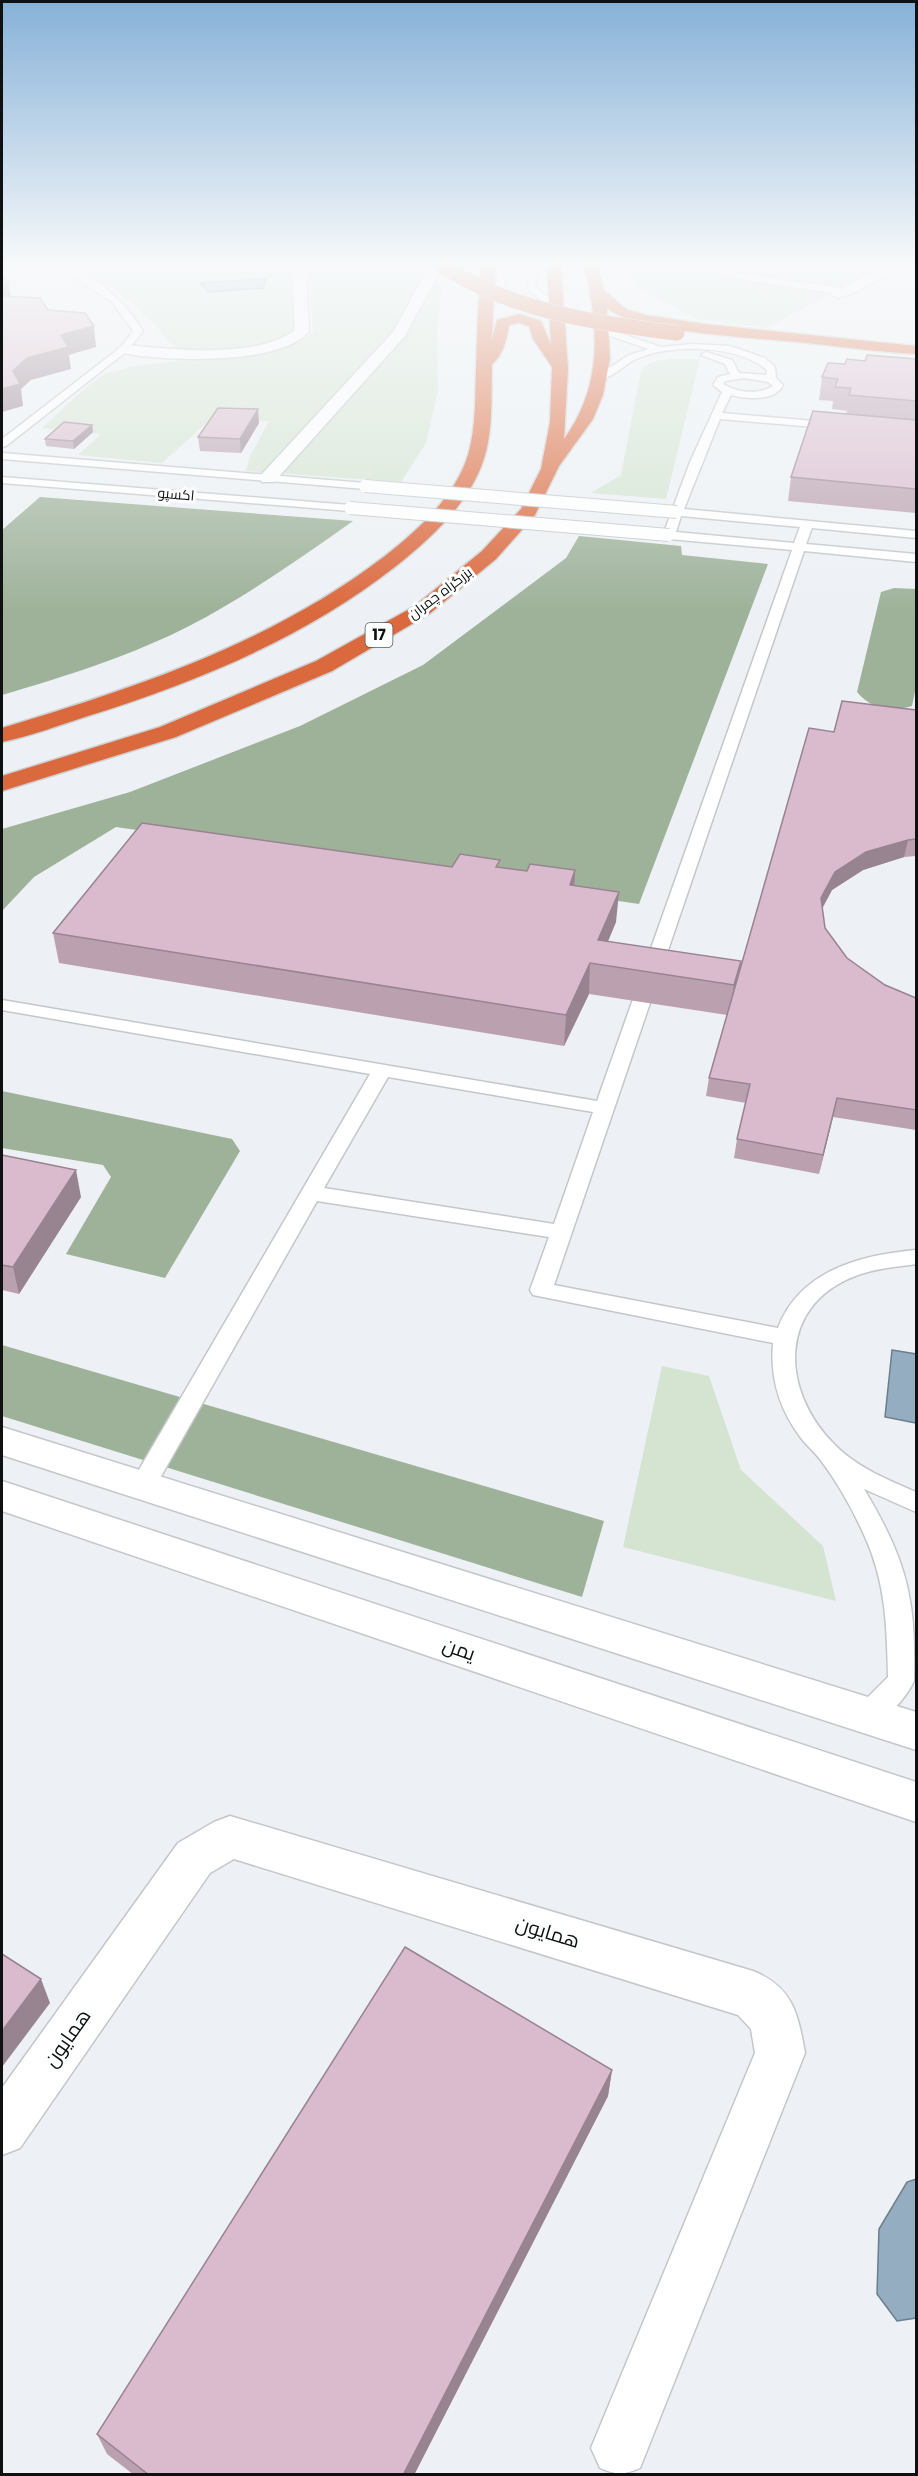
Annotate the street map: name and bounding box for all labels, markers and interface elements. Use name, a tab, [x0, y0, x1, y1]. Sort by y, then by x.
street label: اکسپو	[157, 482, 195, 506]
street label: بزرگراه چمران	[404, 562, 476, 624]
road number: 17	[366, 623, 392, 647]
street label: یمن	[439, 1630, 480, 1668]
street label: همایون	[513, 1909, 583, 1955]
street label: همایون	[37, 2003, 97, 2073]

